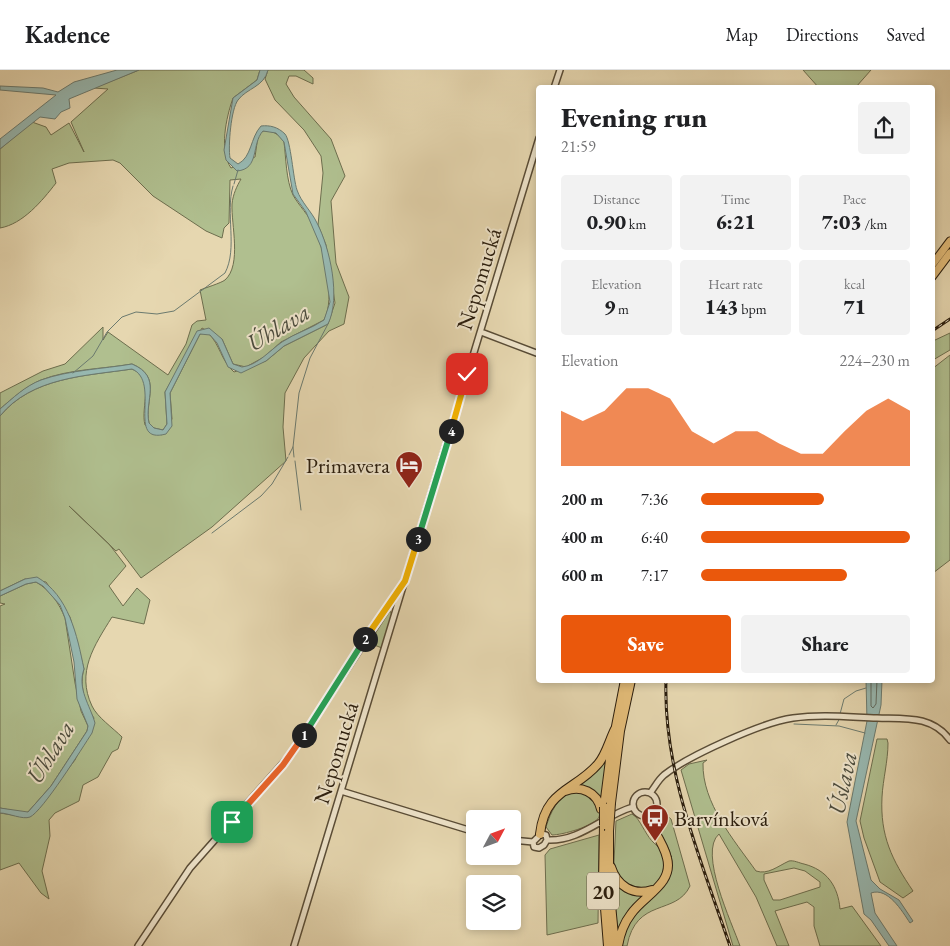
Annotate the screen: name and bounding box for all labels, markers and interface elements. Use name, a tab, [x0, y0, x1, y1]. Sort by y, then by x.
text: Kadence	[25, 19, 110, 50]
text: Map	[726, 23, 758, 46]
text: Directions	[786, 23, 858, 46]
text: Saved	[886, 23, 925, 46]
text: Evening run	[561, 99, 707, 135]
button: share	[858, 102, 910, 154]
text: 21:59	[561, 136, 596, 157]
text: Distance	[593, 190, 640, 208]
text: Time	[721, 190, 750, 208]
text: Pace	[843, 190, 866, 208]
text: 0.90	[587, 208, 626, 235]
text: 6:21	[715, 208, 756, 235]
text: 7:03	[822, 208, 862, 235]
text: km	[626, 215, 646, 233]
text: /km	[862, 215, 887, 233]
street label: Nepomucká	[450, 224, 508, 333]
text: Elevation	[591, 275, 642, 293]
text: Heart rate	[708, 275, 763, 293]
text: kcal	[844, 275, 865, 293]
text: 9	[604, 293, 615, 320]
text: 143	[704, 293, 738, 320]
text: 71	[843, 293, 866, 320]
water label: Úhlava	[241, 296, 315, 358]
text: m	[615, 300, 629, 318]
text: bpm	[738, 300, 767, 318]
text: Elevation	[561, 350, 619, 371]
text: 224–230 m	[839, 350, 910, 371]
pin	[446, 353, 488, 395]
icon: check	[453, 360, 481, 388]
pin: 4	[438, 418, 464, 444]
text: 4	[448, 422, 455, 440]
hotel icon: Primavera	[394, 450, 424, 489]
place label: Primavera	[306, 451, 390, 480]
text: 200 m	[561, 489, 603, 510]
text: 7:36	[641, 489, 668, 510]
pin: 3	[406, 526, 430, 552]
text: 400 m	[561, 527, 603, 548]
text: 6:40	[641, 527, 668, 548]
text: 3	[415, 530, 422, 548]
text: 600 m	[561, 565, 603, 586]
text: 7:17	[641, 565, 668, 586]
button: Save	[561, 615, 731, 673]
button: Share	[741, 615, 910, 673]
pin: 2	[352, 626, 378, 652]
text: 2	[362, 630, 369, 648]
street label: Nepomucká	[307, 698, 365, 807]
water label: Úhlava	[19, 715, 81, 789]
pin: 1	[292, 722, 316, 748]
text: 1	[301, 726, 308, 744]
water label: Úslava	[820, 749, 864, 817]
pin	[211, 801, 253, 843]
bus stop icon: Barvínková	[640, 803, 670, 842]
place label: Barvínková	[674, 804, 769, 833]
icon: arrive	[218, 808, 246, 836]
north arrow	[466, 810, 521, 865]
map controls	[466, 810, 521, 930]
road number: 20	[587, 872, 619, 909]
button: layers	[466, 875, 521, 930]

